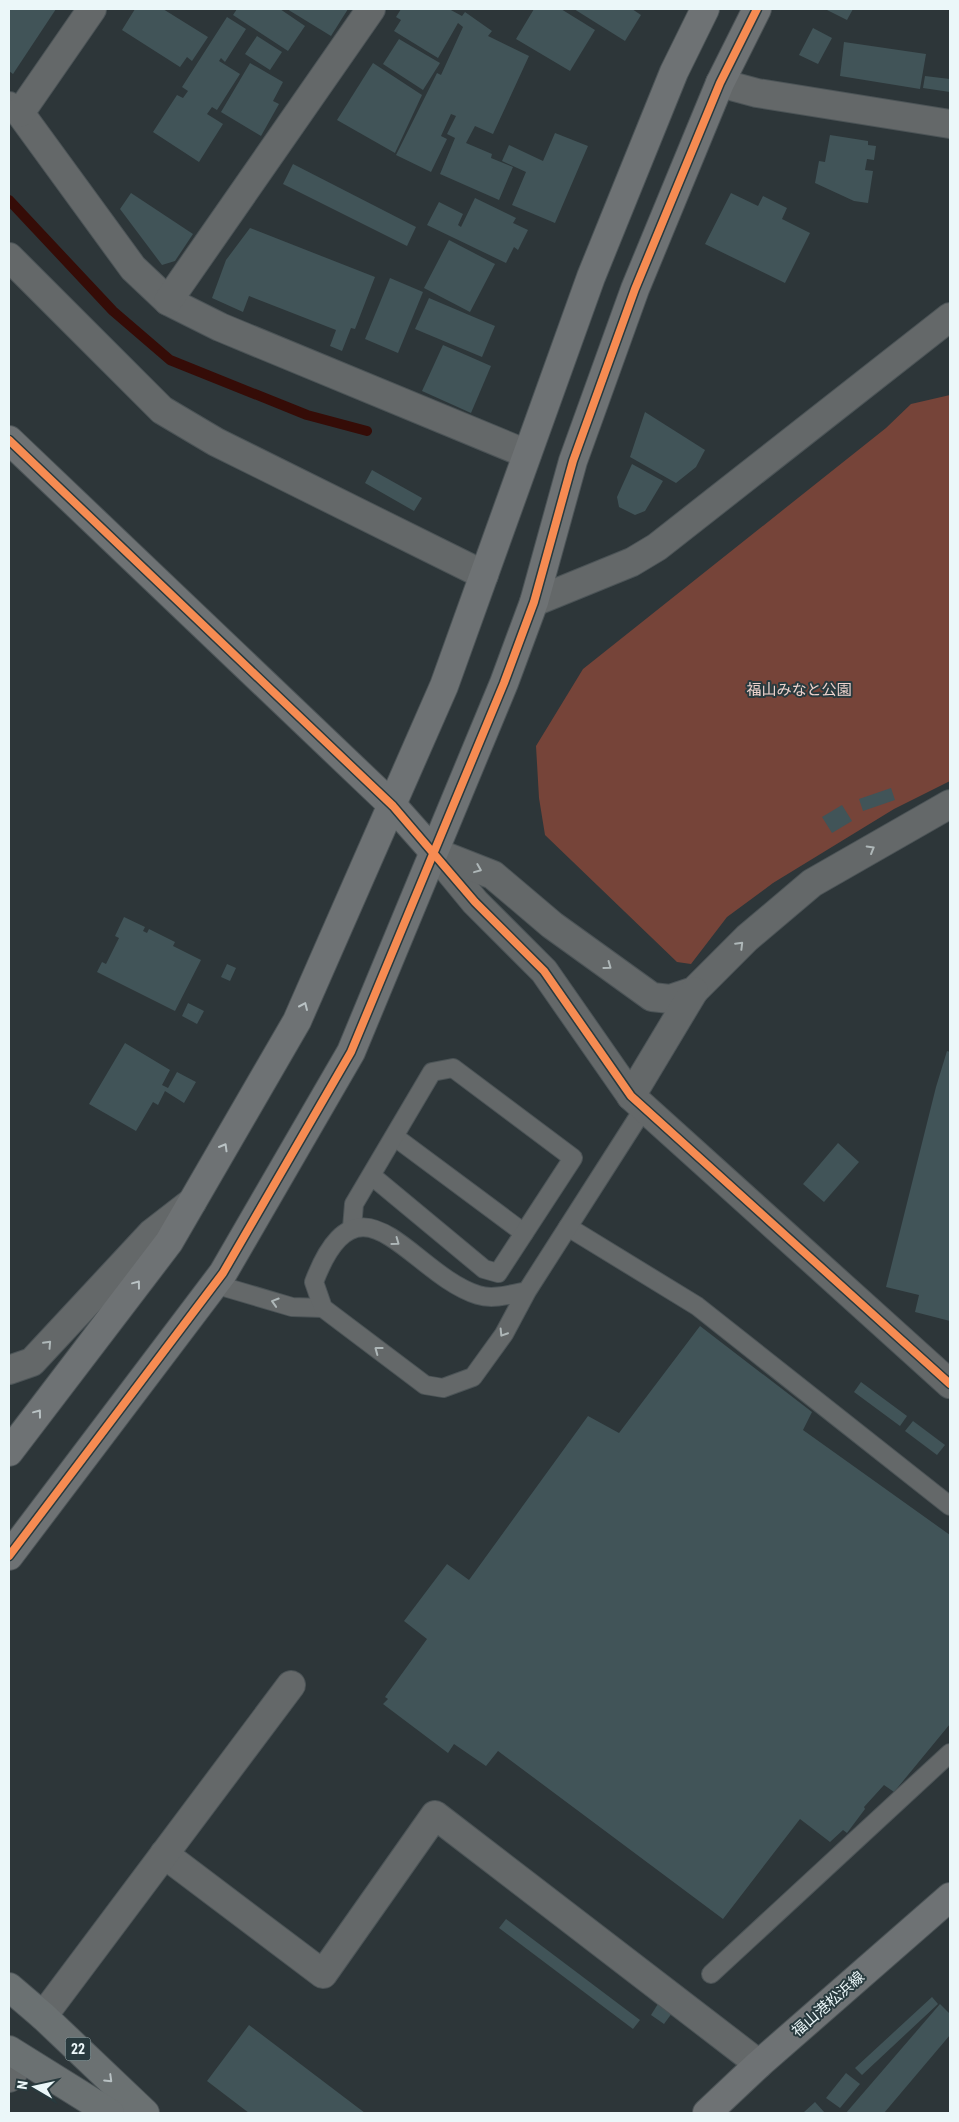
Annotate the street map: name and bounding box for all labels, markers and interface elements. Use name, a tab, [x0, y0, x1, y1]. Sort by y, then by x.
park label: 福山みなと公園	[746, 681, 852, 699]
one-way arrow	[865, 846, 874, 856]
one-way arrow	[473, 863, 482, 874]
one-way arrow	[734, 942, 743, 951]
one-way arrow	[602, 960, 612, 969]
one-way arrow	[298, 1002, 309, 1011]
one-way arrow	[218, 1144, 228, 1153]
one-way arrow	[390, 1236, 400, 1245]
one-way arrow	[131, 1280, 140, 1290]
one-way arrow	[272, 1297, 280, 1307]
one-way arrow	[500, 1328, 510, 1337]
one-way arrow	[42, 1341, 51, 1350]
one-way arrow	[375, 1347, 384, 1355]
one-way arrow	[33, 1410, 41, 1419]
street label: 福山港松浜線	[788, 1968, 868, 2040]
road number: 22	[66, 2038, 90, 2060]
north arrow	[10, 2062, 60, 2112]
one-way arrow	[103, 2073, 112, 2082]
text: N	[14, 2079, 31, 2090]

